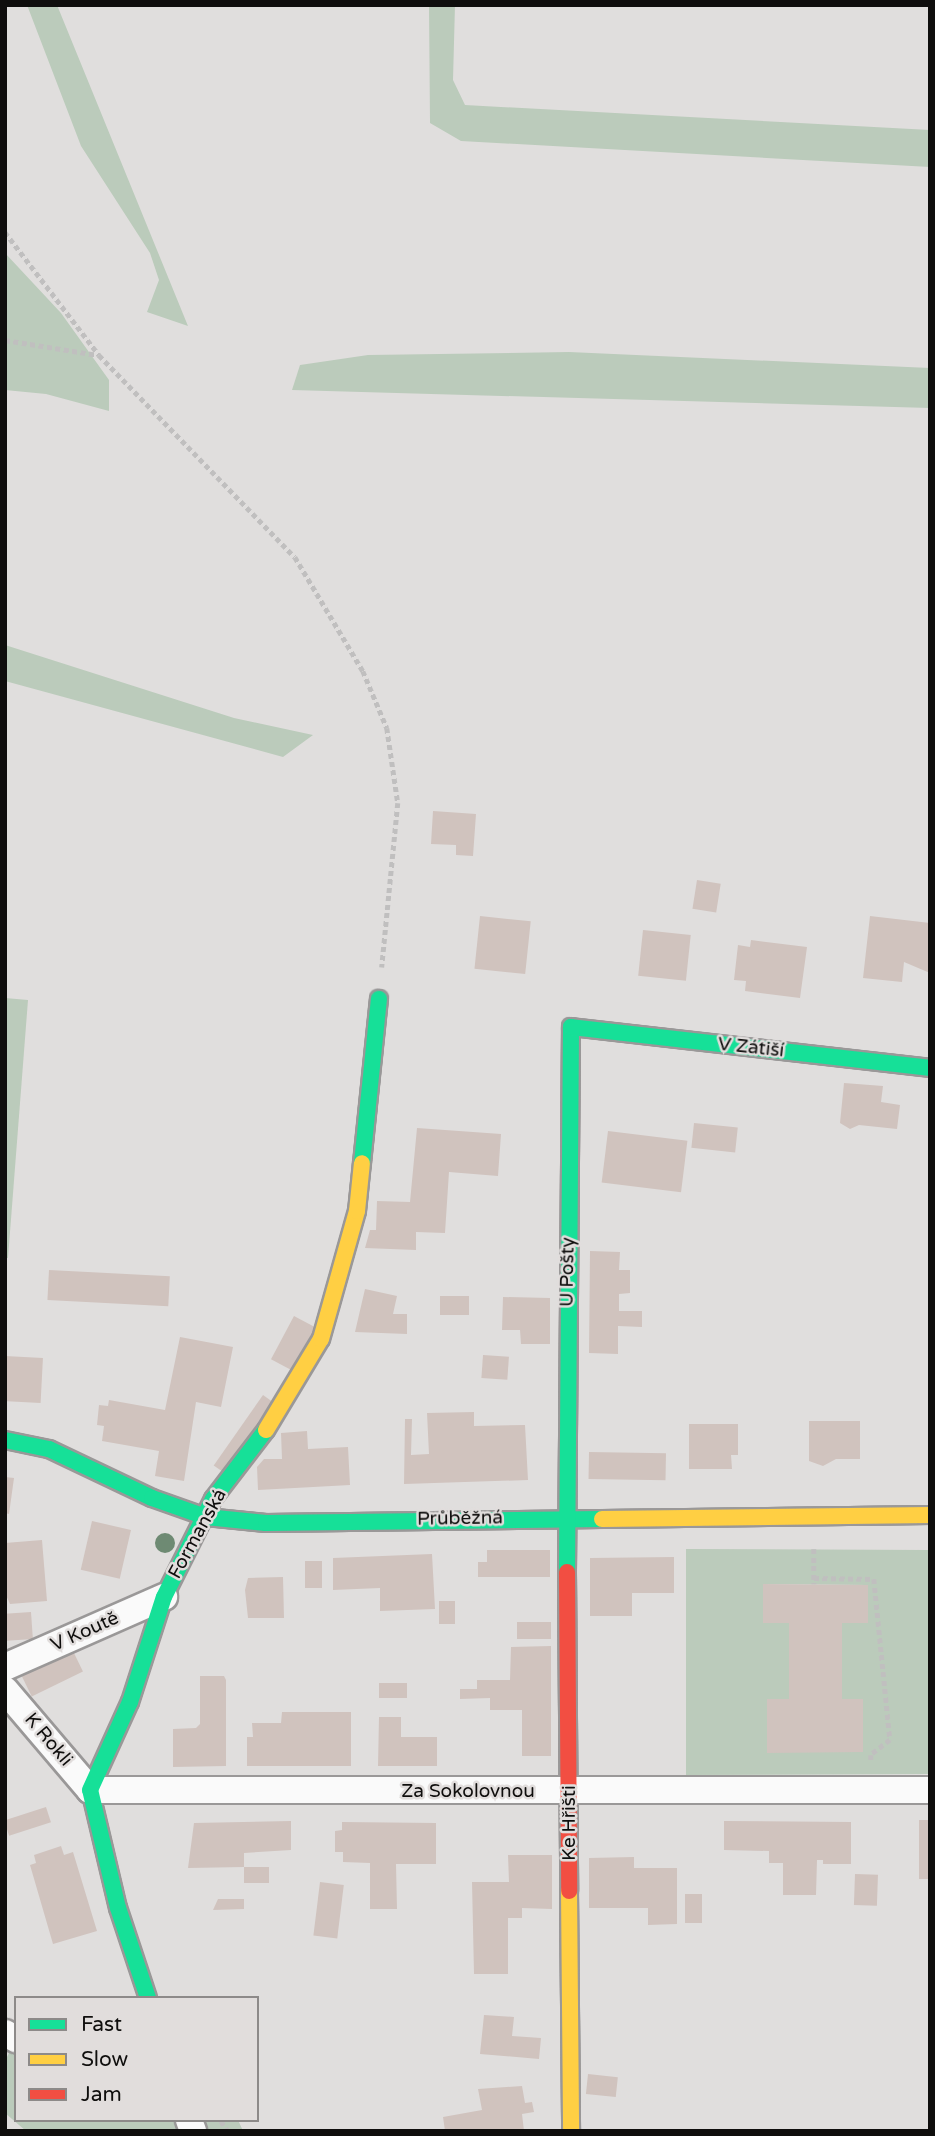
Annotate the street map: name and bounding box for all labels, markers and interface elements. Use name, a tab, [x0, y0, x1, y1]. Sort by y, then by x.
street label: V Zátiší	[717, 1033, 785, 1063]
street label: U Pošty	[556, 1237, 580, 1307]
street label: Formanská	[164, 1485, 232, 1583]
street label: Průběžná	[417, 1507, 503, 1531]
street label: V Koutě	[48, 1607, 122, 1657]
street label: K Rokli	[19, 1709, 77, 1771]
street label: Za Sokolovnou	[401, 1781, 535, 1803]
street label: Ke Hřišti	[559, 1785, 581, 1861]
legend	[14, 1996, 259, 2122]
text: Fast	[81, 2012, 122, 2037]
text: Slow	[81, 2047, 128, 2072]
text: Jam	[81, 2082, 122, 2107]

